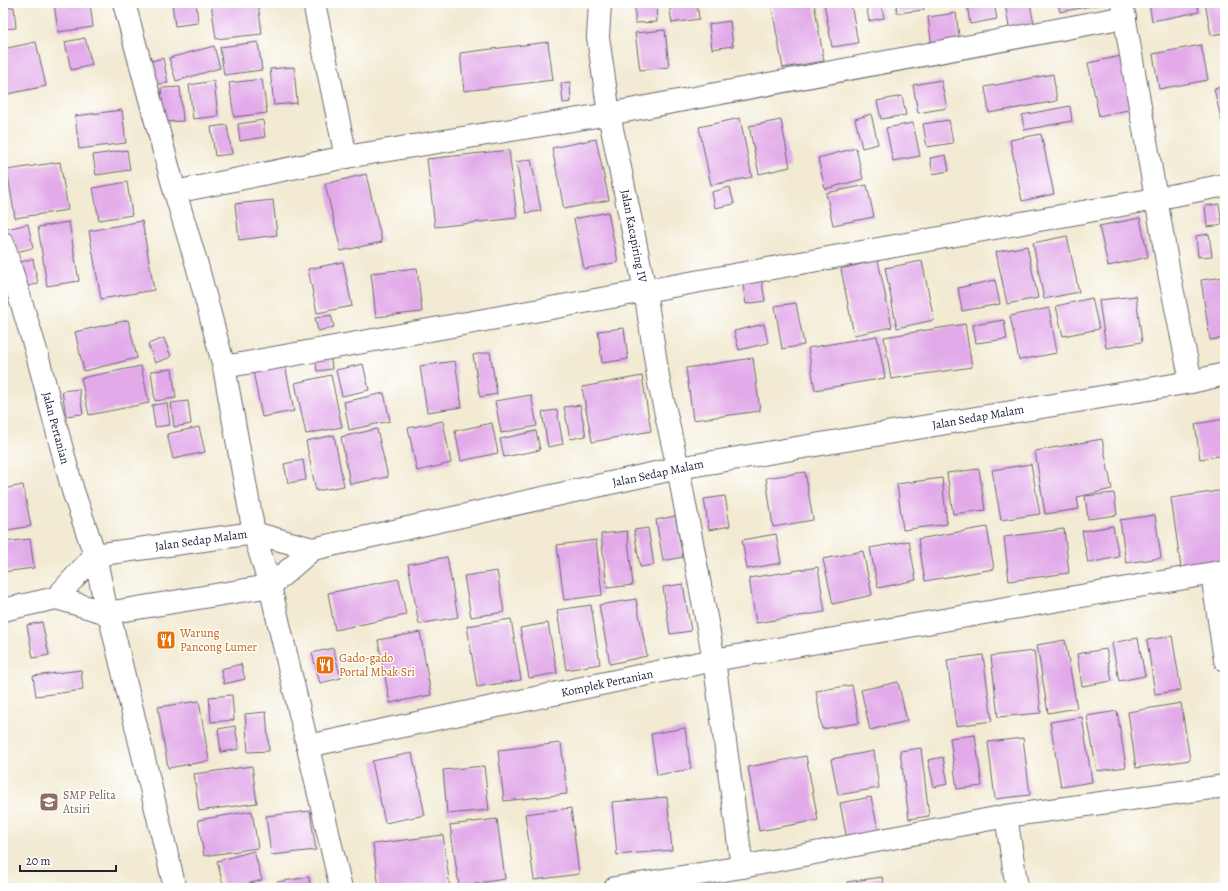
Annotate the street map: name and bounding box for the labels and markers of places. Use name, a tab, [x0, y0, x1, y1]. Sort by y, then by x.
place label: Warung Pancong Lumer	[179, 625, 257, 655]
restaurant icon: Warung Pancong Lumer	[155, 629, 177, 651]
place label: Gado-gado Portal Mbak Sri	[339, 650, 415, 680]
restaurant icon: Gado-gado Portal Mbak Sri	[314, 654, 336, 676]
place label: SMP Pelita Atsiri	[62, 787, 116, 817]
school or university icon: SMP Pelita Atsiri	[38, 791, 60, 813]

